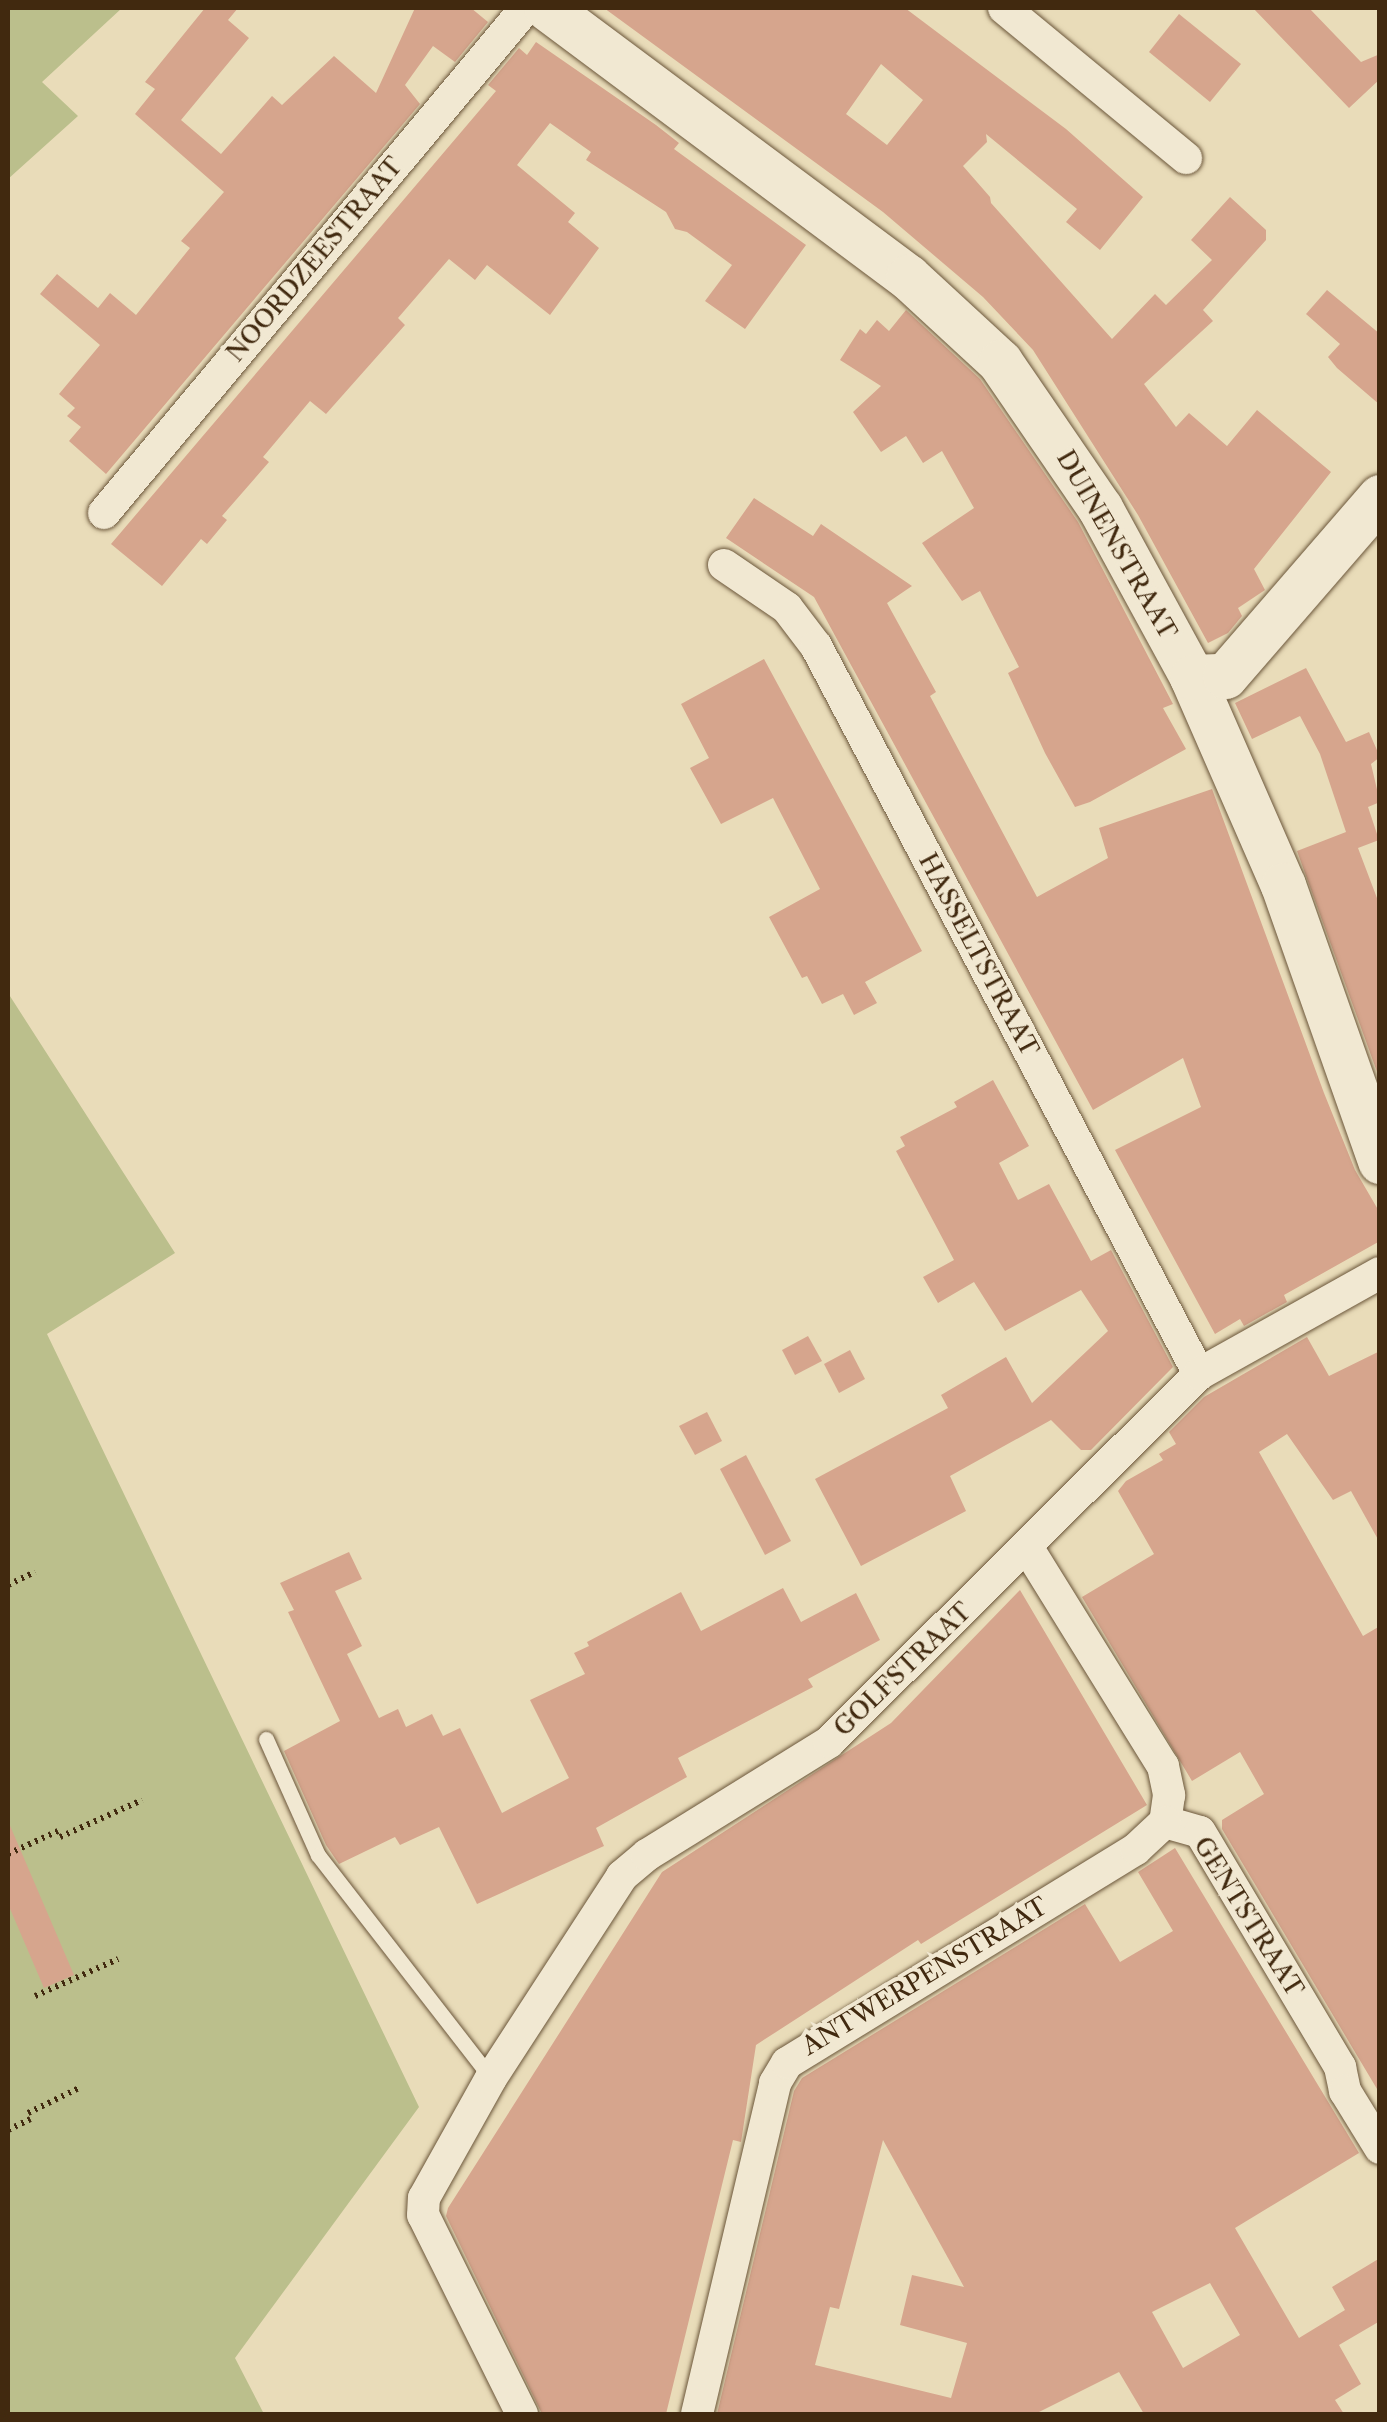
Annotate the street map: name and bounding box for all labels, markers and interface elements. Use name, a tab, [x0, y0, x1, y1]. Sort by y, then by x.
street label: NOORDZEESTRAAT	[221, 152, 409, 368]
street label: DUINENSTRAAT	[1050, 445, 1182, 645]
street label: HASSELTSTRAAT	[912, 848, 1044, 1062]
street label: GOLFSTRAAT	[828, 1597, 978, 1743]
street label: GENTSTRAAT	[1187, 1832, 1309, 2002]
street label: ANTWERPENSTRAAT	[797, 1892, 1053, 2062]

